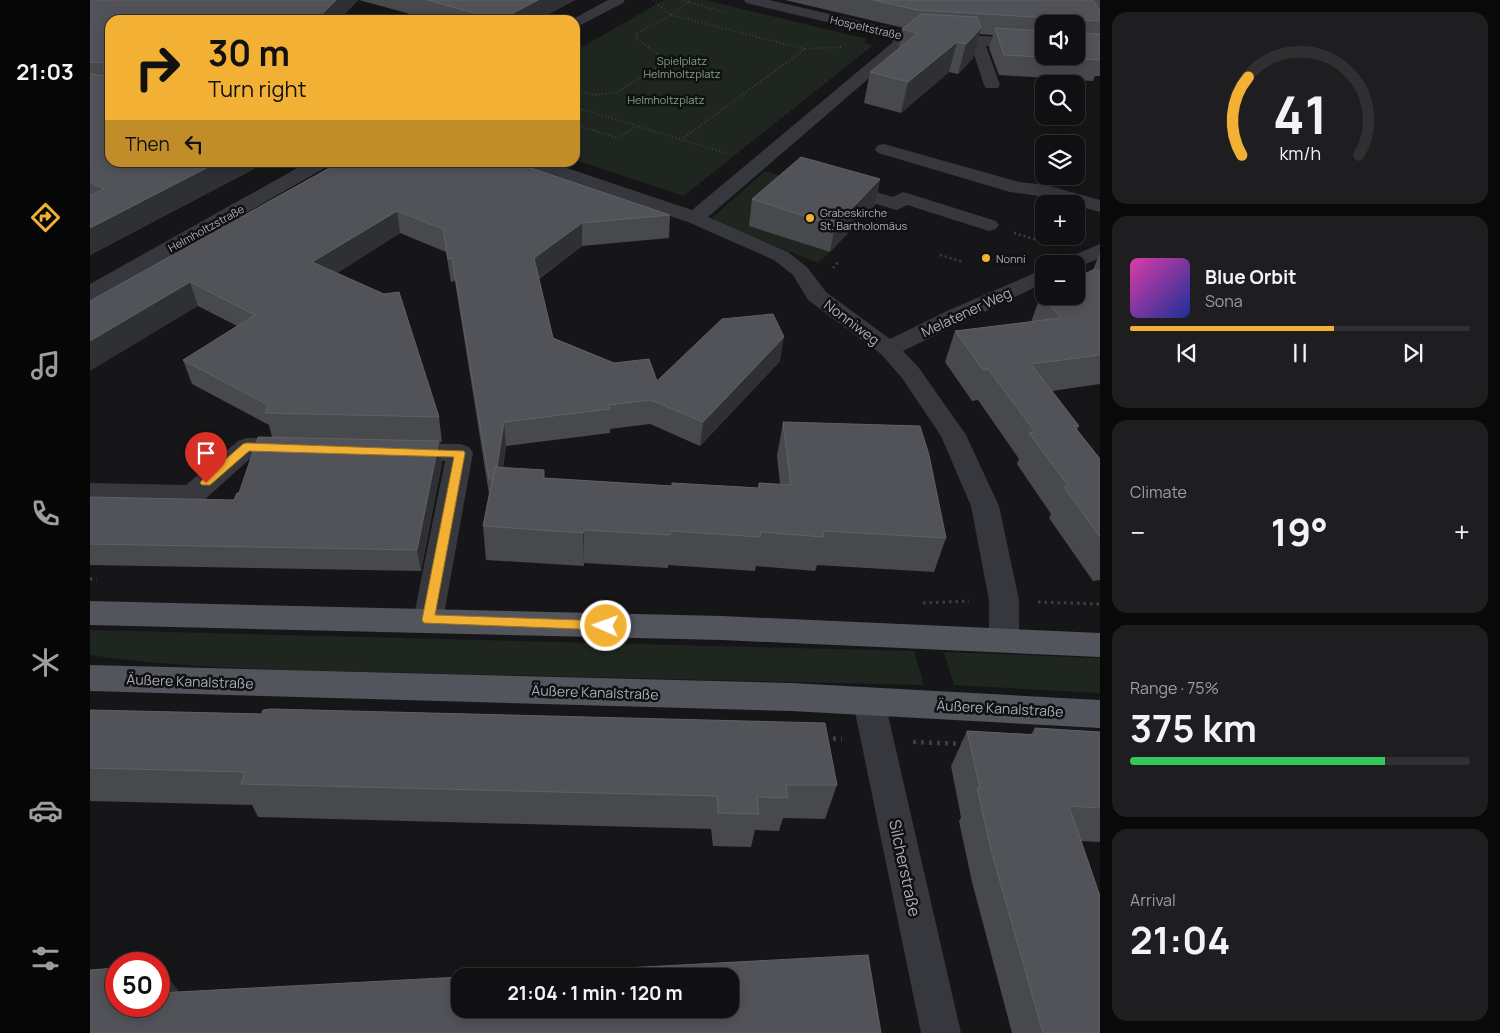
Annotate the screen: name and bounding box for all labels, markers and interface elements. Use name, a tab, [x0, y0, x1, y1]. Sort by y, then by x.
street label: Hospeltstraße	[829, 12, 904, 43]
map controls	[1035, 15, 1085, 305]
button: sound	[1035, 15, 1085, 65]
text: 30 m	[208, 29, 290, 77]
icon: right	[125, 35, 190, 100]
park label: Spielplatz Helmholtzplatz	[643, 53, 721, 81]
text: 21:03	[16, 57, 74, 87]
text: Turn right	[208, 74, 306, 104]
button: search	[1035, 75, 1085, 125]
text: 41	[1273, 79, 1327, 150]
park label: Helmholtzplatz	[627, 92, 705, 107]
icon: left	[180, 130, 208, 158]
text: Then	[125, 131, 170, 157]
button: layers	[1035, 135, 1085, 185]
text: km/h	[1279, 141, 1321, 165]
button: +	[1035, 195, 1085, 245]
icon: directions	[28, 200, 63, 235]
street label: Helmholtzstraße	[165, 201, 247, 255]
place label: Grabeskirche St. Bartholomäus	[820, 205, 907, 233]
marker: Grabeskirche St. Bartholomäus	[804, 212, 816, 224]
place label: Nonni	[996, 251, 1026, 266]
marker: Nonni	[980, 252, 992, 264]
button: −	[1035, 255, 1085, 305]
text: Blue Orbit	[1205, 264, 1297, 290]
street label: Melatener Weg	[918, 283, 1014, 341]
text: Sona	[1205, 290, 1243, 312]
street label: Nonniweg	[820, 295, 884, 349]
icon: previous	[1173, 339, 1201, 367]
icon: pause	[1286, 339, 1314, 367]
icon: next	[1399, 339, 1427, 367]
icon: music	[28, 348, 63, 383]
pin	[185, 432, 227, 483]
icon: arrive	[192, 439, 220, 467]
text: Climate	[1130, 481, 1187, 503]
icon: phone	[28, 496, 63, 531]
text: 19°	[1271, 505, 1328, 557]
text: −	[1130, 513, 1145, 551]
text: +	[1454, 513, 1470, 551]
position arrow	[579, 599, 631, 651]
icon: climate	[28, 645, 63, 680]
street label: Äußere Kanalstraße	[126, 669, 254, 693]
text: Range · 75%	[1130, 677, 1219, 699]
street label: Äußere Kanalstraße	[531, 680, 659, 704]
street label: Äußere Kanalstraße	[936, 695, 1064, 721]
text: 375 km	[1130, 701, 1257, 753]
icon: car	[28, 793, 63, 828]
street label: Silcherstraße	[884, 818, 926, 918]
text: Arrival	[1130, 889, 1176, 911]
text: 21:04	[1130, 913, 1230, 965]
icon: filters	[28, 941, 63, 976]
speed limit sign: 50	[105, 952, 170, 1017]
text: 21:04 · 1 min · 120 m	[508, 980, 682, 1006]

